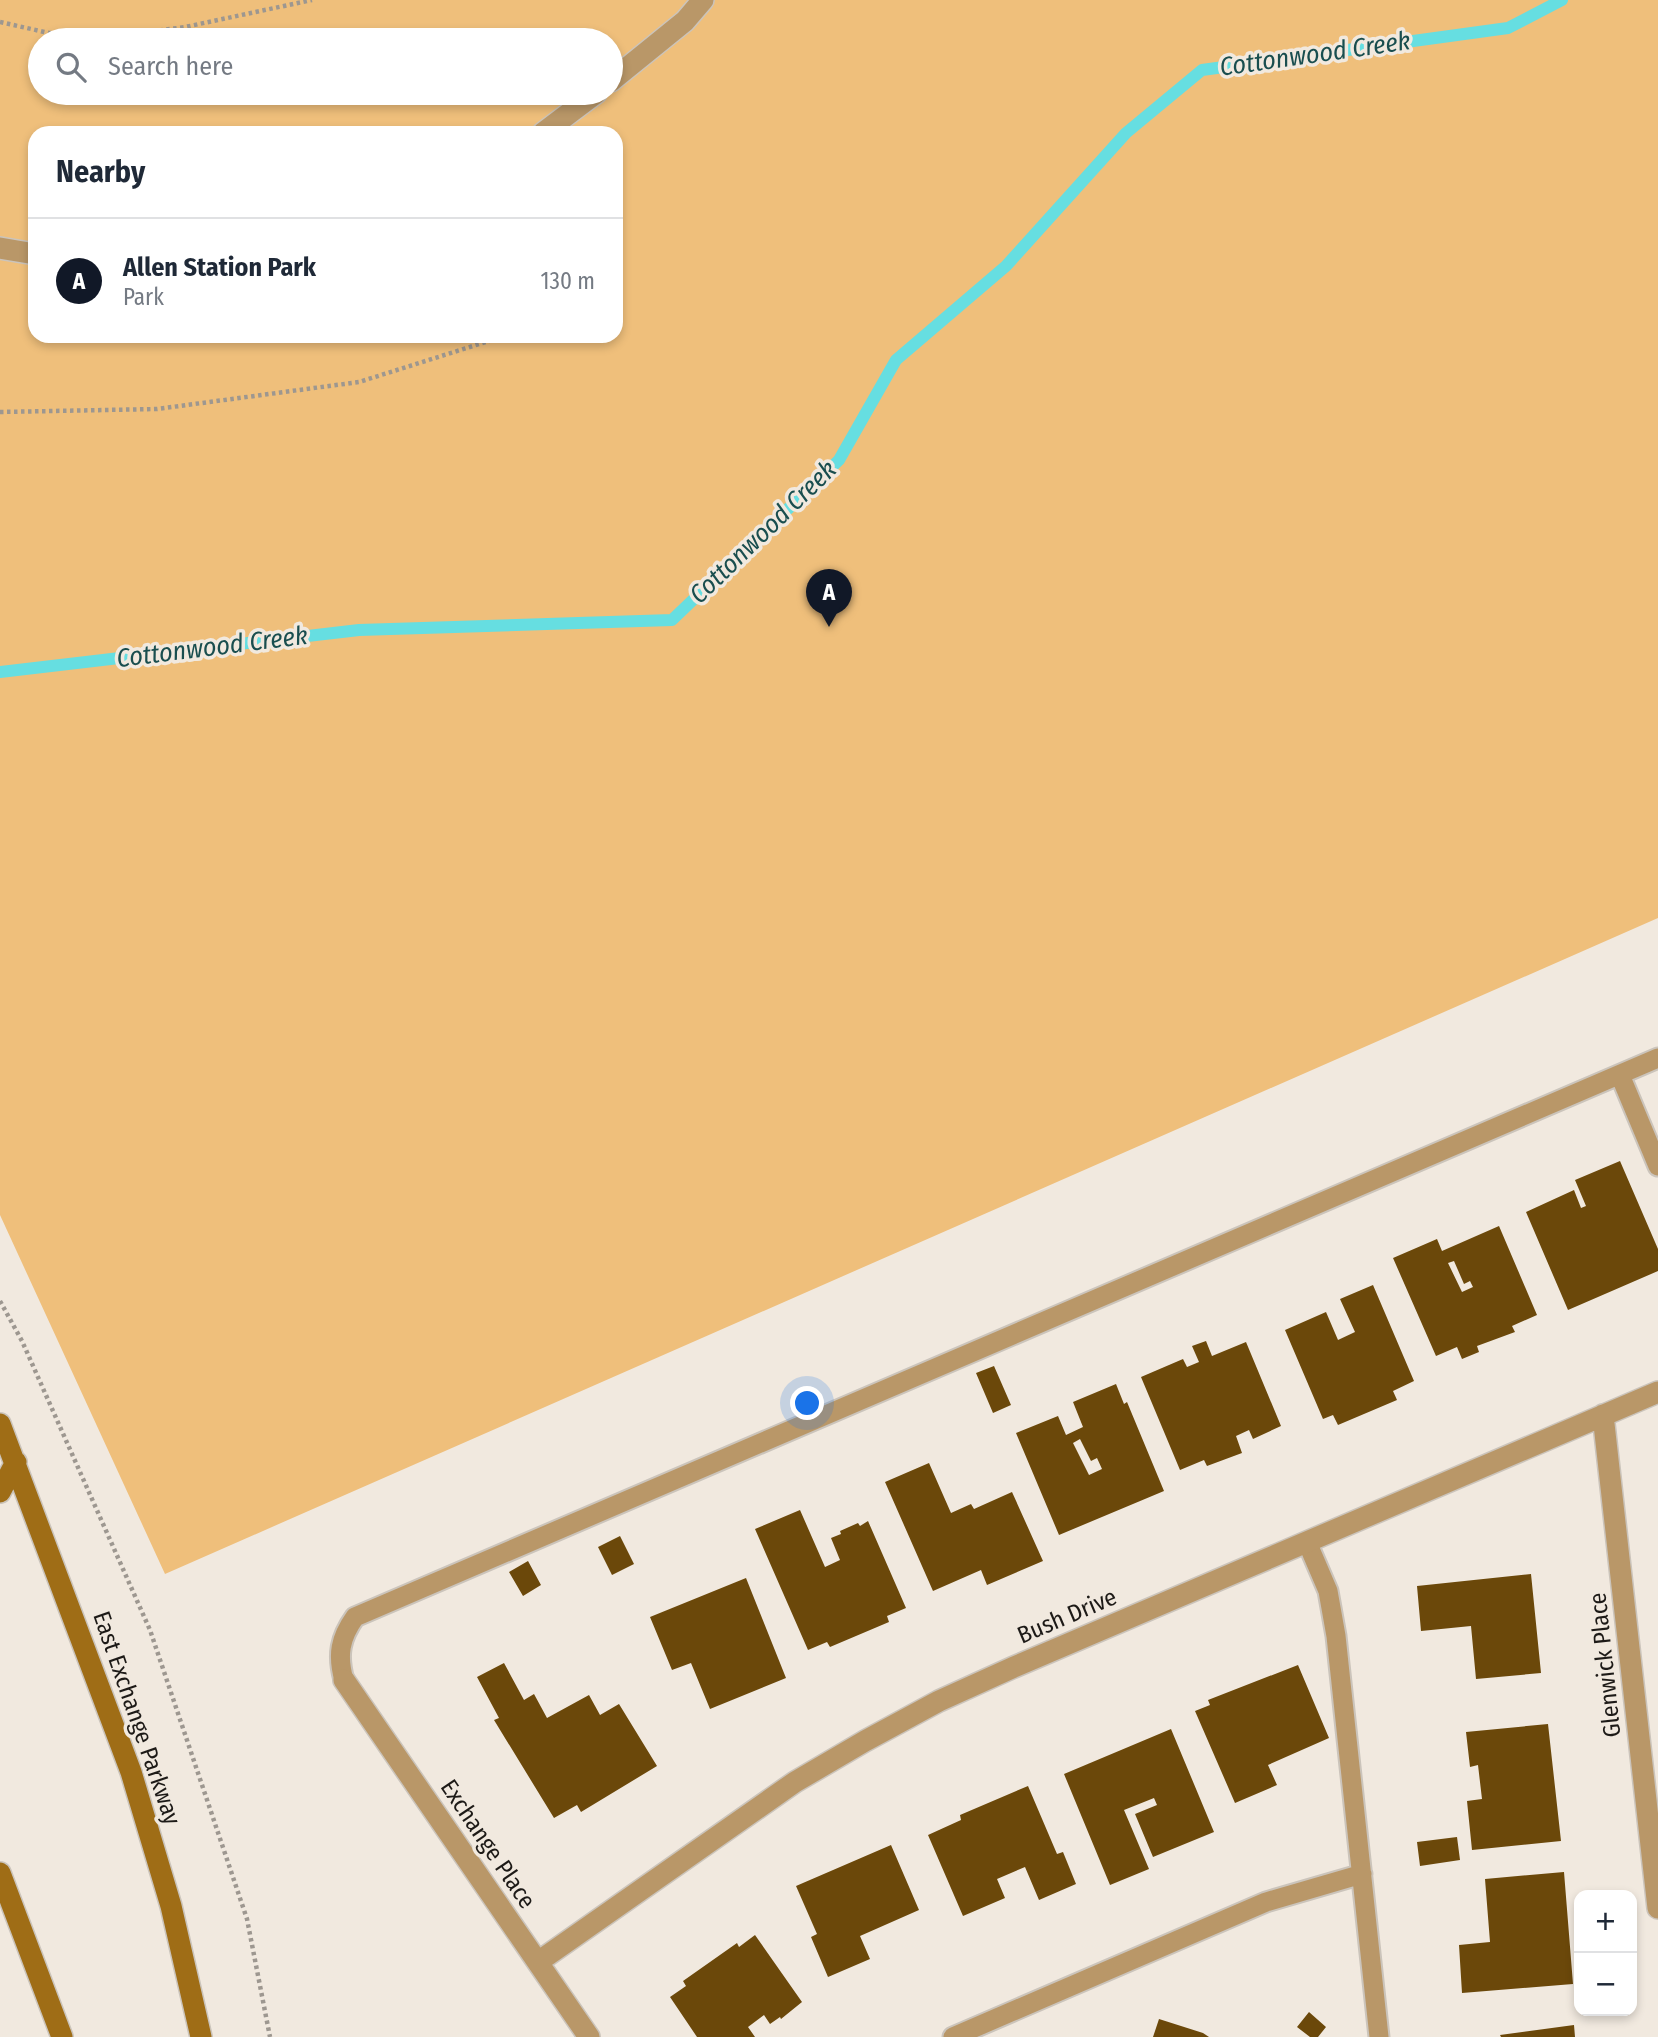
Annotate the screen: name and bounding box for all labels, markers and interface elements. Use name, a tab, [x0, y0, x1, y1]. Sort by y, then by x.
water label: Cottonwood Creek	[1218, 25, 1412, 83]
search box	[28, 28, 623, 105]
icon: search	[52, 48, 90, 86]
text: Search here	[108, 51, 233, 82]
text: Nearby	[56, 154, 145, 190]
text: Allen Station Park	[123, 252, 316, 283]
text: A	[73, 267, 85, 295]
text: 130 m	[541, 267, 595, 295]
text: Park	[123, 283, 164, 311]
water label: Cottonwood Creek	[683, 454, 843, 610]
pin: A	[806, 569, 852, 627]
water label: Cottonwood Creek	[115, 620, 309, 674]
your location	[790, 1386, 824, 1420]
street label: Bush Drive	[1013, 1583, 1121, 1649]
street label: Glenwick Place	[1583, 1591, 1627, 1739]
street label: East Exchange Parkway	[87, 1608, 187, 1829]
street label: Exchange Place	[435, 1774, 541, 1914]
map controls	[1574, 1890, 1637, 2016]
button: +	[1574, 1890, 1637, 1953]
button: −	[1574, 1953, 1637, 2016]

